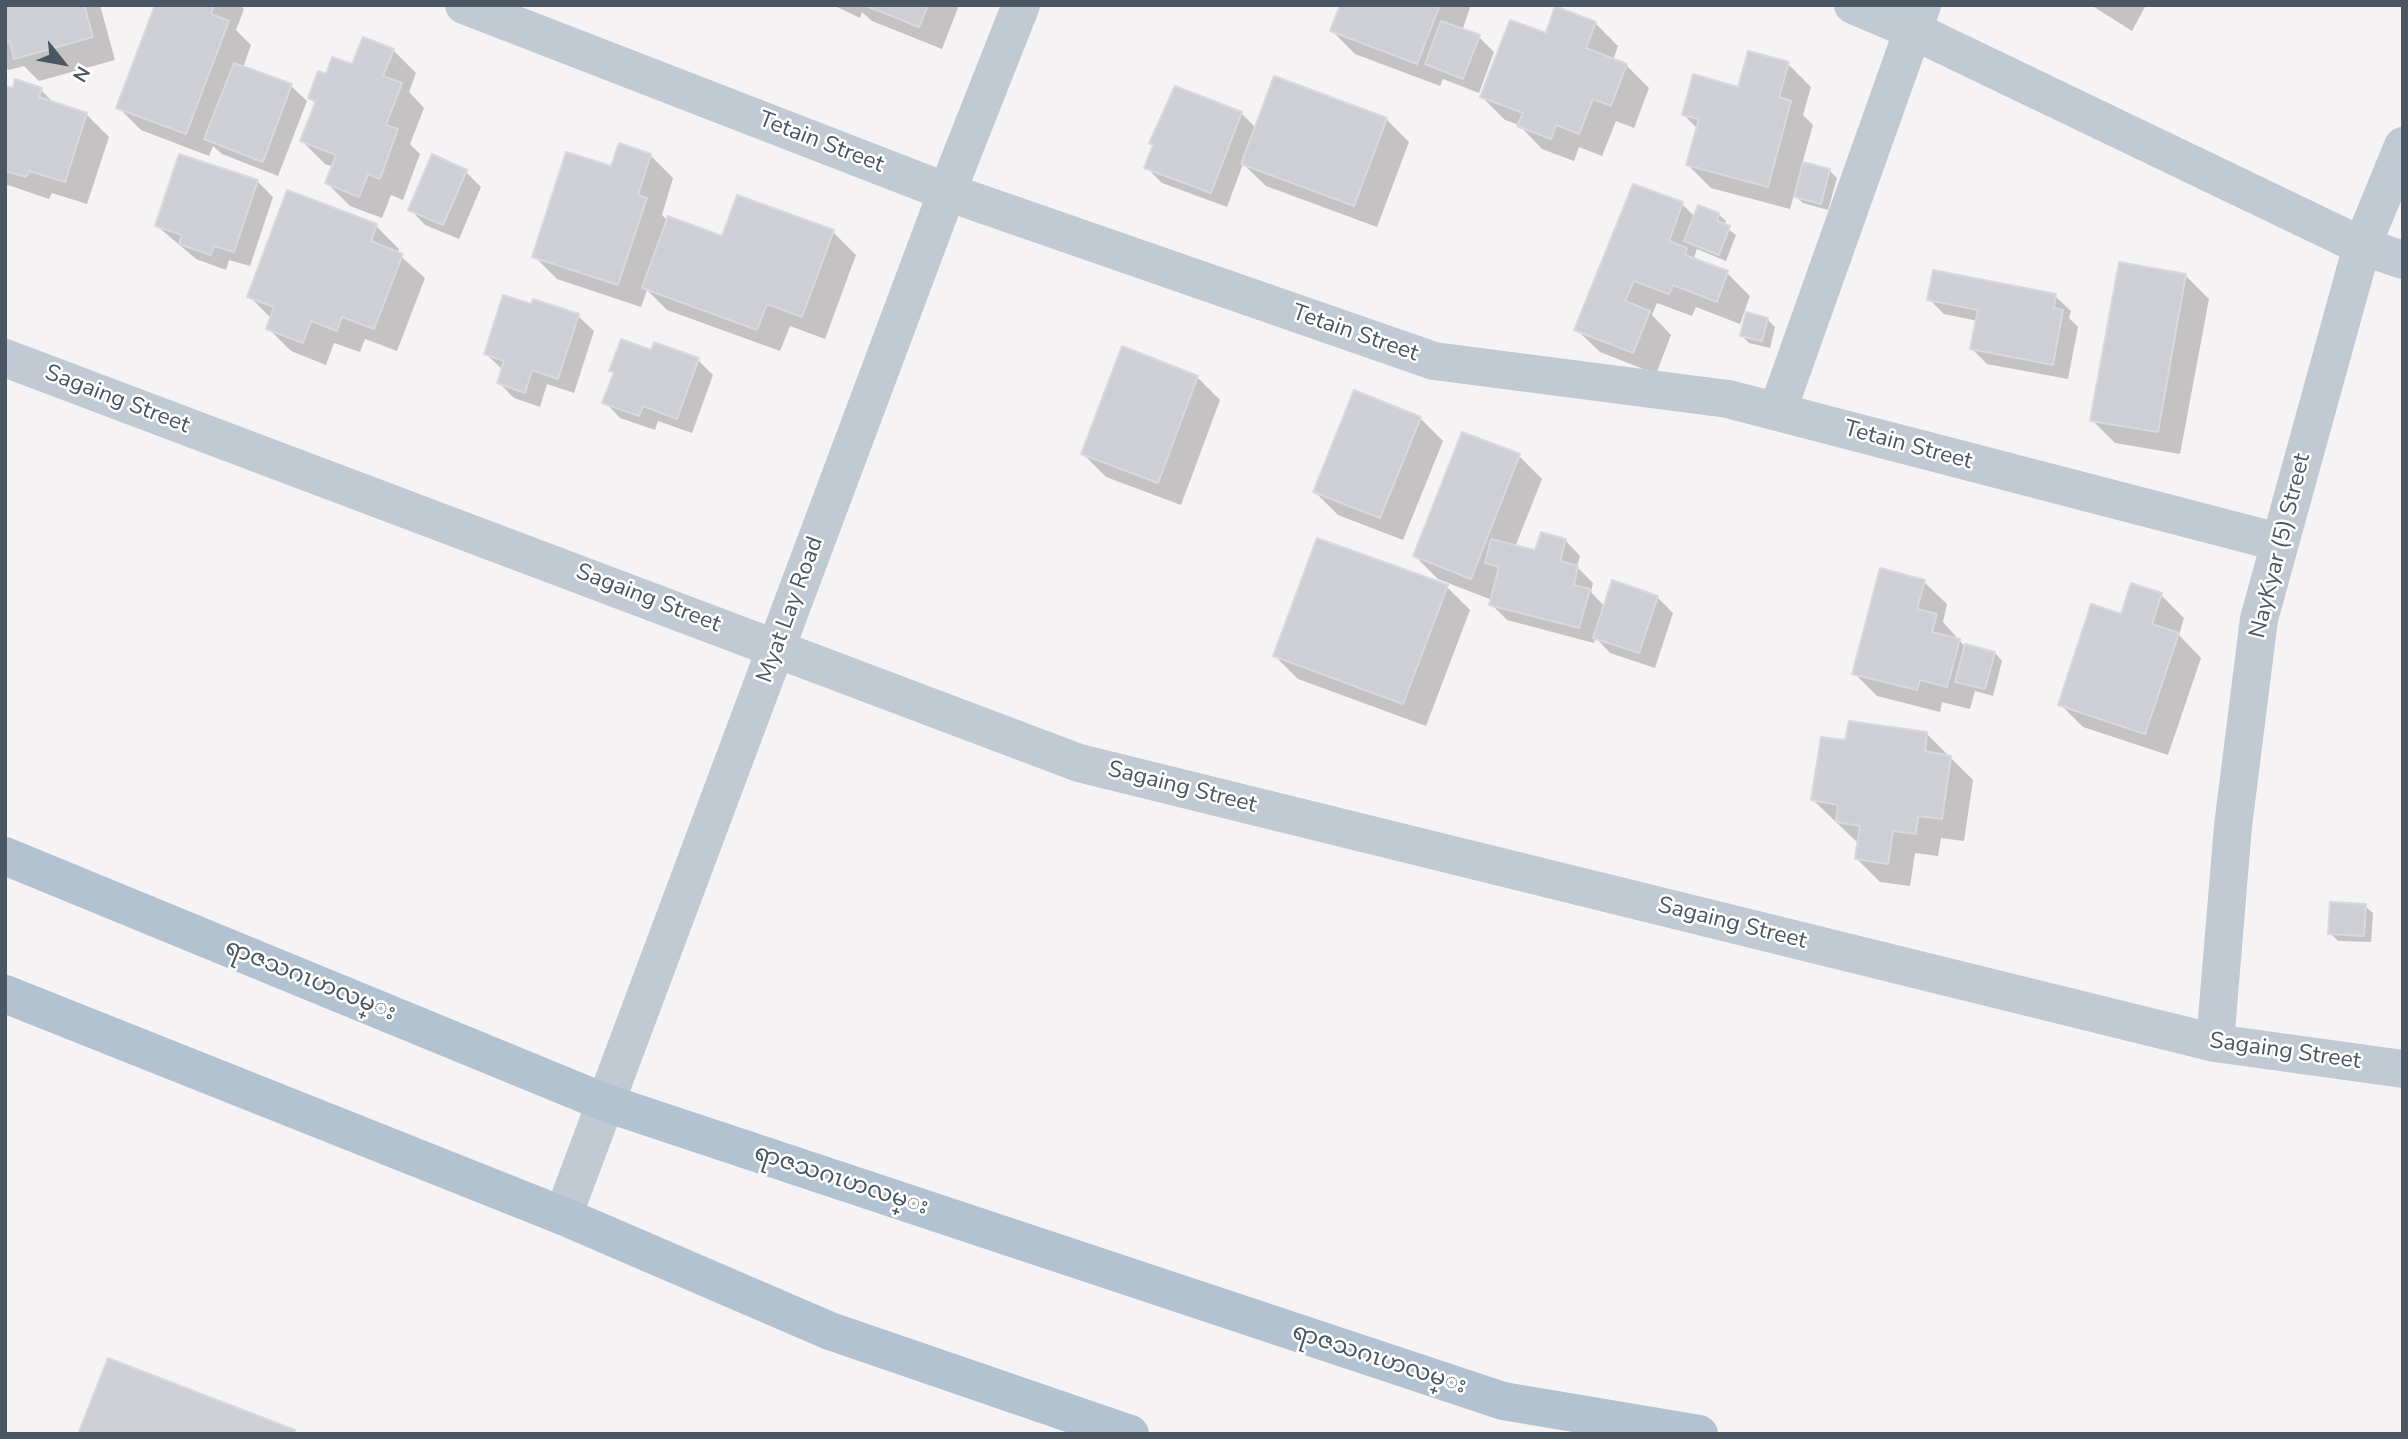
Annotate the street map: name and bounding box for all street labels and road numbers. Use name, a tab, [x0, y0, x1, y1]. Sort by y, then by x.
street label: Tetain Street	[755, 107, 887, 179]
street label: Tetain Street	[1288, 300, 1422, 368]
street label: Sagaing Street	[41, 360, 193, 440]
street label: Tetain Street	[1841, 416, 1975, 476]
street label: NayKyar (5) Street	[2245, 451, 2317, 641]
street label: Myat Lay Road	[752, 533, 830, 687]
street label: Sagaing Street	[572, 559, 724, 639]
street label: Sagaing Street	[1105, 756, 1259, 820]
street label: Sagaing Street	[1655, 892, 1809, 956]
street label: ရာဇသဂၤဟလမ္း	[221, 934, 399, 1028]
street label: Sagaing Street	[2208, 1028, 2362, 1076]
street label: ရာဇသဂၤဟလမ္း	[750, 1140, 932, 1222]
street label: ရာဇသဂၤဟလမ္း	[1288, 1319, 1470, 1401]

